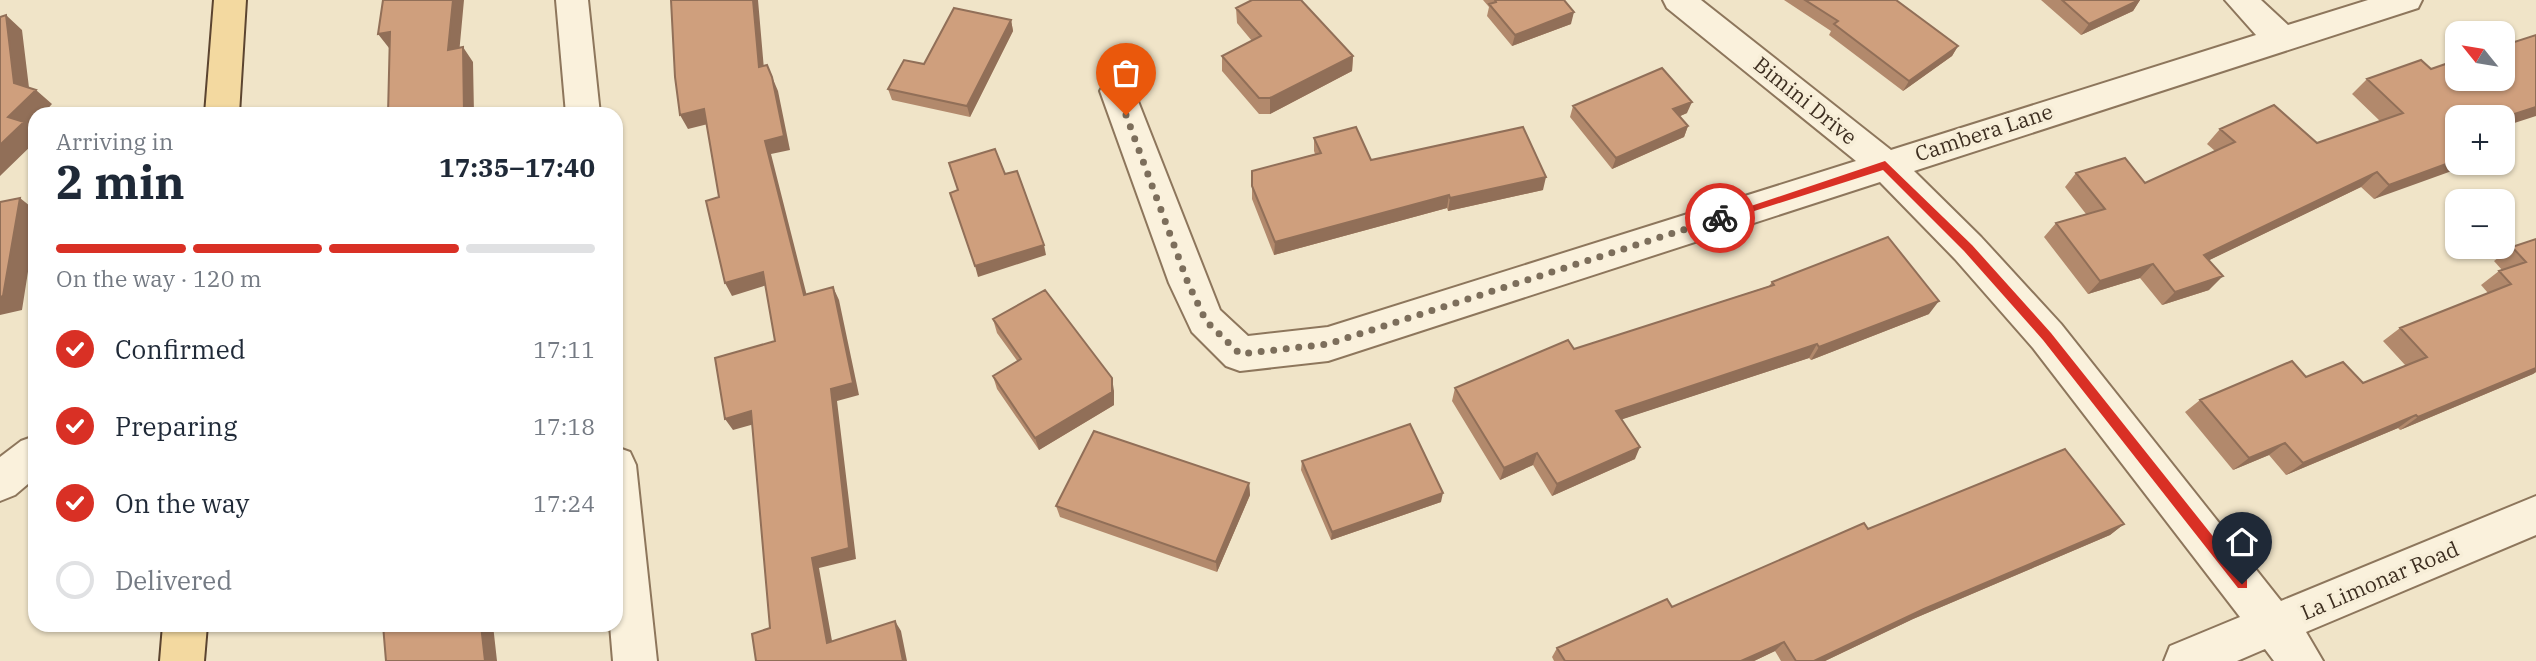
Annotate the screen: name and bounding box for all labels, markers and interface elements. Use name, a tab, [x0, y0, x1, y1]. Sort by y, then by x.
north arrow	[2445, 21, 2515, 91]
map controls	[2445, 21, 2515, 259]
pin	[1096, 43, 1156, 115]
street label: Bimini Drive	[1748, 50, 1863, 151]
icon: bag	[1107, 54, 1145, 92]
street label: Cambera Lane	[1911, 97, 2056, 167]
button: +	[2445, 105, 2515, 175]
text: Arriving in	[56, 126, 173, 156]
text: 17:35–17:40	[439, 150, 595, 184]
text: 2 min	[56, 152, 185, 212]
courier	[1685, 183, 1755, 253]
button: −	[2445, 189, 2515, 259]
icon: bike	[1701, 199, 1739, 237]
text: On the way · 120 m	[56, 263, 262, 293]
icon: check	[56, 330, 94, 368]
text: Confirmed	[115, 332, 246, 366]
text: 17:11	[533, 334, 595, 364]
icon: check	[56, 407, 94, 445]
text: Preparing	[115, 409, 237, 443]
text: 17:18	[533, 411, 595, 441]
icon: check	[56, 484, 94, 522]
text: On the way	[115, 486, 249, 520]
text: 17:24	[533, 488, 595, 518]
pin	[2212, 512, 2272, 584]
icon: home	[2223, 523, 2261, 561]
street label: La Limonar Road	[2296, 534, 2463, 626]
text: Delivered	[115, 563, 232, 597]

